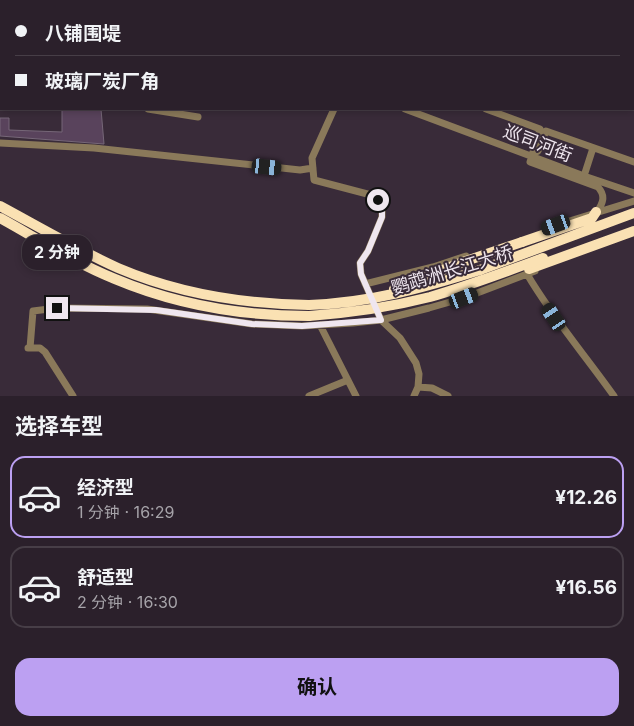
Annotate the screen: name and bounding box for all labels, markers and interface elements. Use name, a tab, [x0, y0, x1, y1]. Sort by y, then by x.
text: 八铺围堤	[45, 22, 121, 45]
text: 玻璃厂炭厂角	[45, 70, 159, 93]
street label: 巡司河街	[501, 120, 575, 166]
car	[251, 158, 282, 176]
route start	[367, 189, 389, 211]
car	[539, 213, 572, 237]
callout: 2 分钟	[22, 236, 92, 270]
text: 2 分钟	[34, 242, 80, 262]
street label: 鹦鹉洲长江大桥	[389, 242, 515, 298]
car	[447, 286, 480, 310]
route end	[46, 297, 68, 319]
car	[539, 300, 568, 334]
text: 选择车型	[15, 413, 103, 439]
icon: car	[17, 475, 62, 520]
text: 经济型	[77, 476, 134, 499]
text: ¥12.26	[555, 486, 617, 509]
text: 1 分钟 · 16:29	[77, 502, 174, 522]
icon: car	[17, 565, 62, 610]
text: 舒适型	[77, 566, 134, 589]
text: ¥16.56	[555, 576, 617, 599]
text: 2 分钟 · 16:30	[77, 592, 178, 612]
button: 确认	[15, 658, 619, 716]

